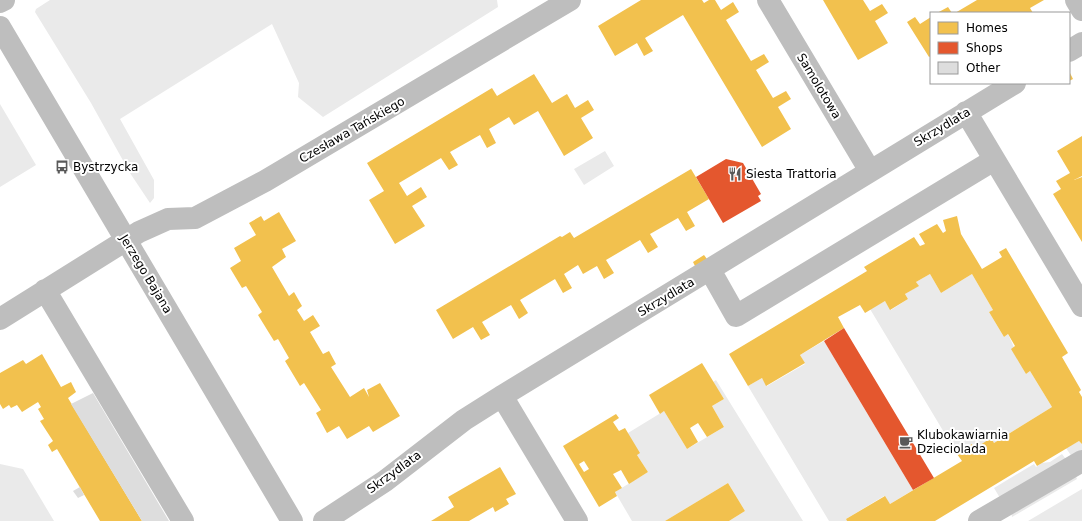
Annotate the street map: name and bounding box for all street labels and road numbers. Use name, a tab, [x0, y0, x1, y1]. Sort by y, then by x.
street label: Samolotowa	[794, 51, 844, 121]
street label: Czesława Tańskiego	[297, 94, 407, 166]
street label: Skrzydlata	[911, 105, 973, 149]
street label: Jerzego Bajana	[116, 231, 175, 316]
street label: Skrzydlata	[635, 275, 697, 319]
street label: Skrzydlata	[364, 448, 424, 496]

